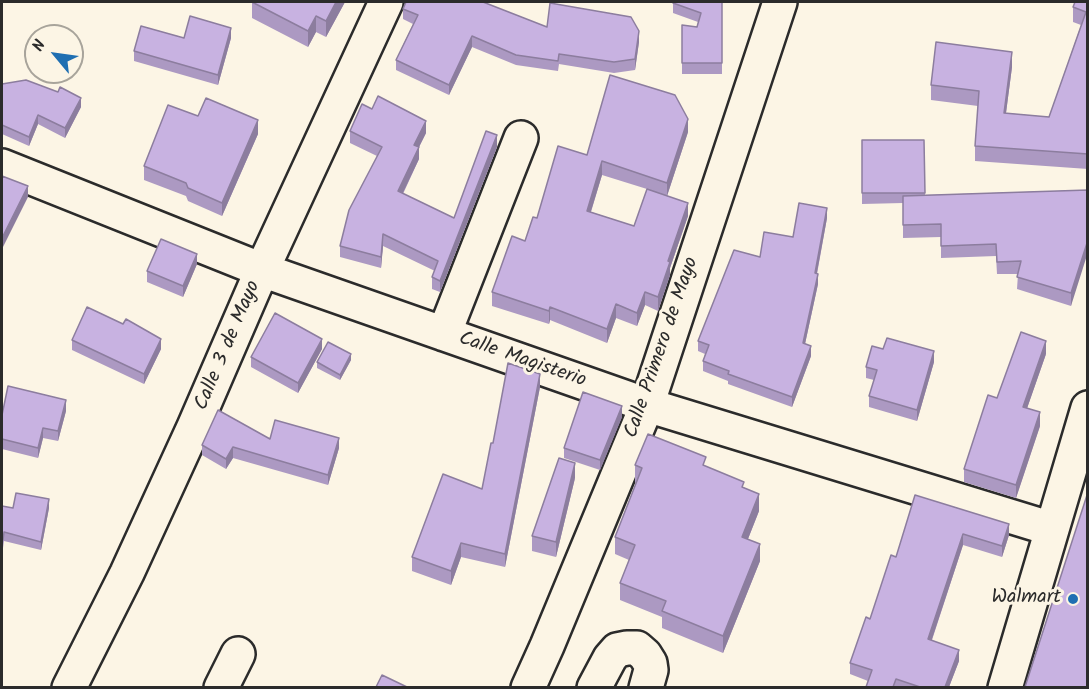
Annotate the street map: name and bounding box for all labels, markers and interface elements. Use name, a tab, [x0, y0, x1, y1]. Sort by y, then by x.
north arrow	[24, 24, 84, 84]
text: N	[26, 36, 53, 56]
street label: Calle Primero de Mayo	[621, 254, 705, 442]
street label: Calle 3 de Mayo	[191, 278, 267, 414]
street label: Calle Magisterio	[455, 328, 589, 394]
place label: Walmart	[991, 587, 1061, 611]
marker: Walmart	[1066, 592, 1080, 606]

